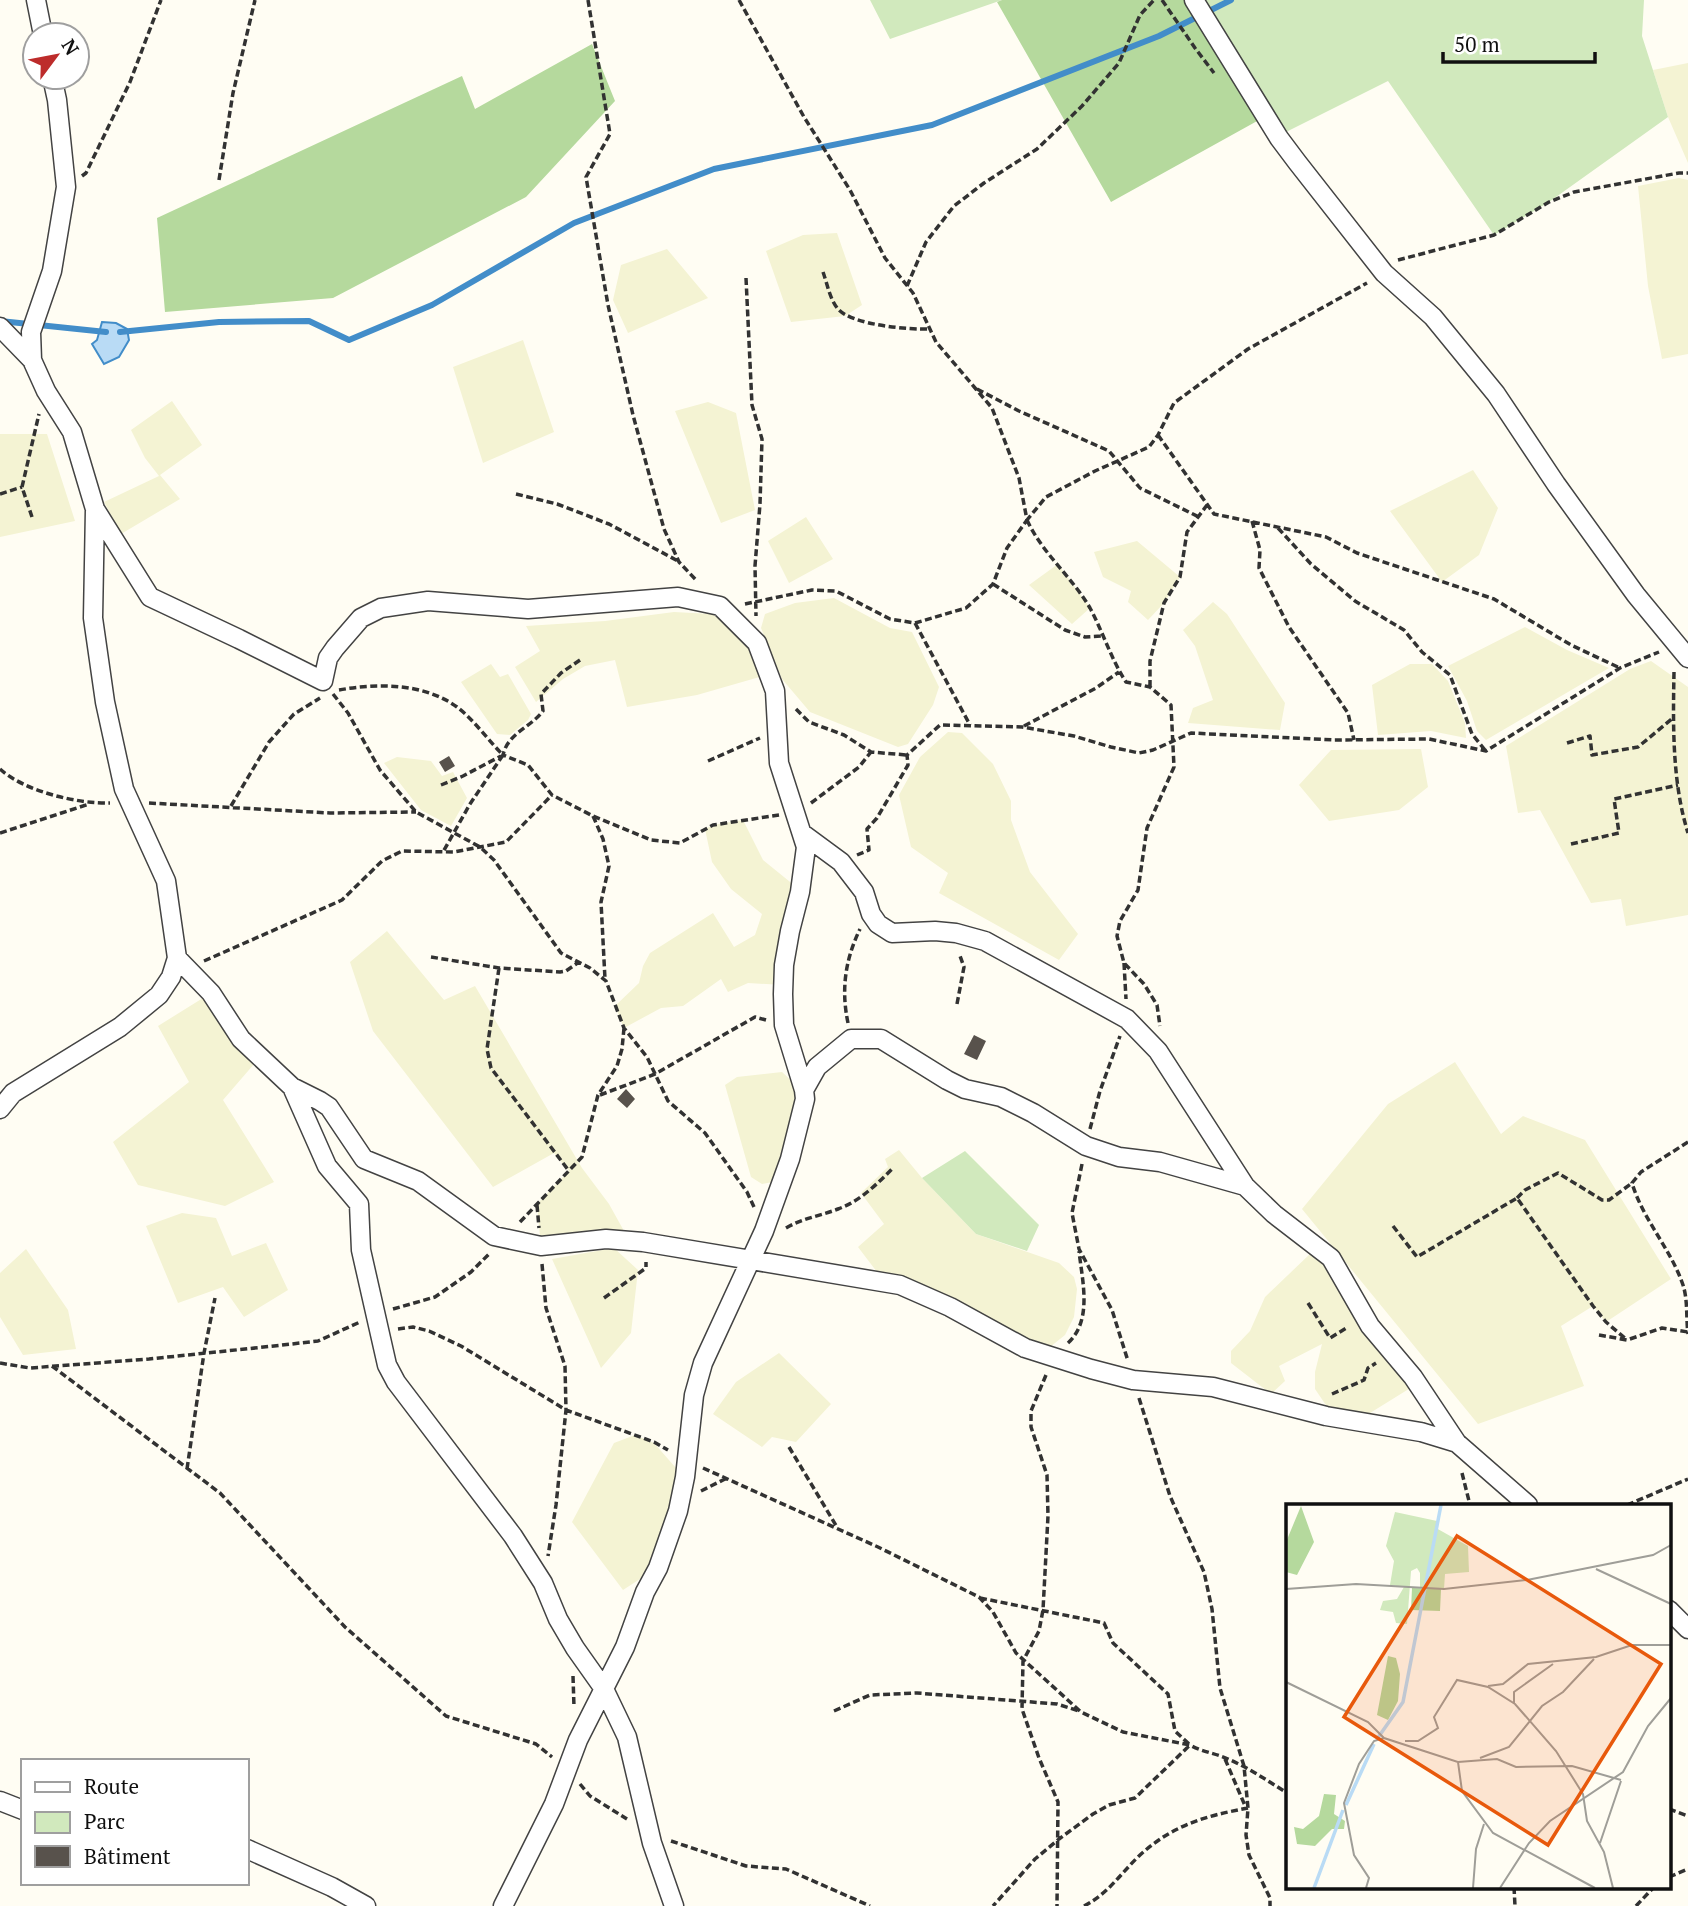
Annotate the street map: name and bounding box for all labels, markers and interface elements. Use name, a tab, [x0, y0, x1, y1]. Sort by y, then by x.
north arrow	[21, 21, 91, 91]
scale bar	[1443, 21, 1595, 65]
text: 50 m	[1454, 30, 1500, 58]
text: N	[56, 34, 86, 60]
inset map	[1286, 1504, 1670, 1888]
legend	[21, 1759, 248, 1885]
text: Route	[84, 1772, 139, 1800]
text: Parc	[84, 1807, 125, 1835]
text: Bâtiment	[84, 1842, 171, 1870]

